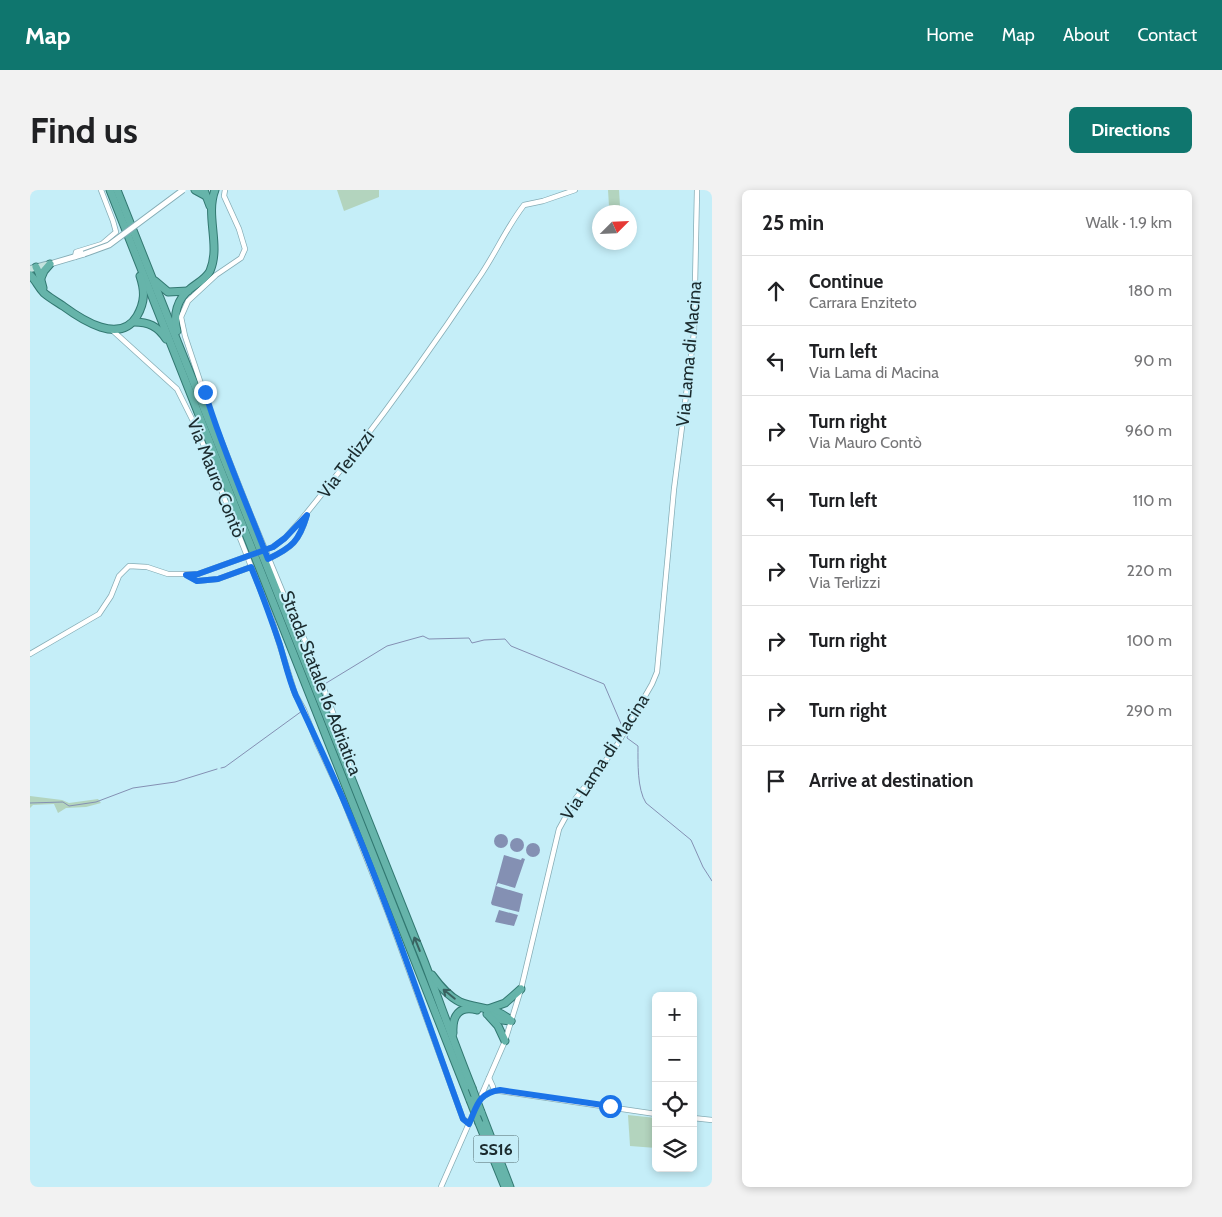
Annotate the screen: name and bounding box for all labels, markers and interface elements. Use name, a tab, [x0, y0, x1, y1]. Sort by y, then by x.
text: Map	[25, 21, 71, 50]
text: Home	[926, 24, 974, 46]
text: Map	[1002, 24, 1035, 46]
text: About	[1063, 24, 1109, 46]
text: Contact	[1137, 24, 1197, 46]
button: Directions	[1069, 107, 1192, 153]
text: Find us	[30, 109, 138, 152]
north arrow	[592, 205, 637, 250]
text: 25 min	[762, 210, 824, 235]
text: Walk · 1.9 km	[1085, 213, 1172, 232]
text: Continue	[809, 270, 883, 293]
icon: ahead	[762, 277, 790, 305]
street label: Via Lama di Macina	[672, 280, 706, 428]
text: 180 m	[1128, 281, 1172, 300]
text: Carrara Enziteto	[809, 293, 917, 312]
text: Turn left	[809, 340, 877, 363]
icon: left	[762, 347, 790, 375]
text: 90 m	[1134, 351, 1172, 370]
text: Via Lama di Macina	[809, 363, 939, 382]
route end	[194, 381, 217, 404]
text: Turn right	[809, 410, 887, 433]
street label: Via Mauro Contò	[182, 415, 250, 541]
icon: right	[762, 417, 790, 445]
text: 960 m	[1125, 421, 1172, 440]
street label: Via Terlizzi	[313, 425, 379, 503]
text: Via Mauro Contò	[809, 433, 922, 452]
icon: left	[762, 487, 790, 515]
text: Turn left	[809, 489, 877, 512]
text: 110 m	[1133, 491, 1172, 510]
text: Turn right	[809, 550, 887, 573]
icon: right	[762, 557, 790, 585]
text: 220 m	[1126, 561, 1172, 580]
text: Via Terlizzi	[809, 573, 880, 592]
street label: Strada Statale 16 Adriatica	[276, 588, 366, 779]
icon: right	[762, 627, 790, 655]
text: Turn right	[809, 629, 887, 652]
text: 100 m	[1127, 631, 1172, 650]
street label: Via Lama di Macina	[556, 689, 654, 824]
icon: right	[762, 697, 790, 725]
text: Turn right	[809, 699, 887, 722]
text: 290 m	[1126, 701, 1172, 720]
icon: arrive	[762, 767, 790, 795]
text: Arrive at destination	[809, 769, 973, 792]
one-way arrow	[412, 937, 421, 952]
one-way arrow	[443, 988, 456, 999]
map controls	[652, 992, 697, 1172]
button: +	[652, 992, 697, 1037]
button: −	[652, 1037, 697, 1082]
button: locate	[652, 1082, 697, 1127]
route start	[599, 1095, 622, 1118]
button: layers	[652, 1127, 697, 1172]
road number: SS16	[474, 1136, 518, 1162]

